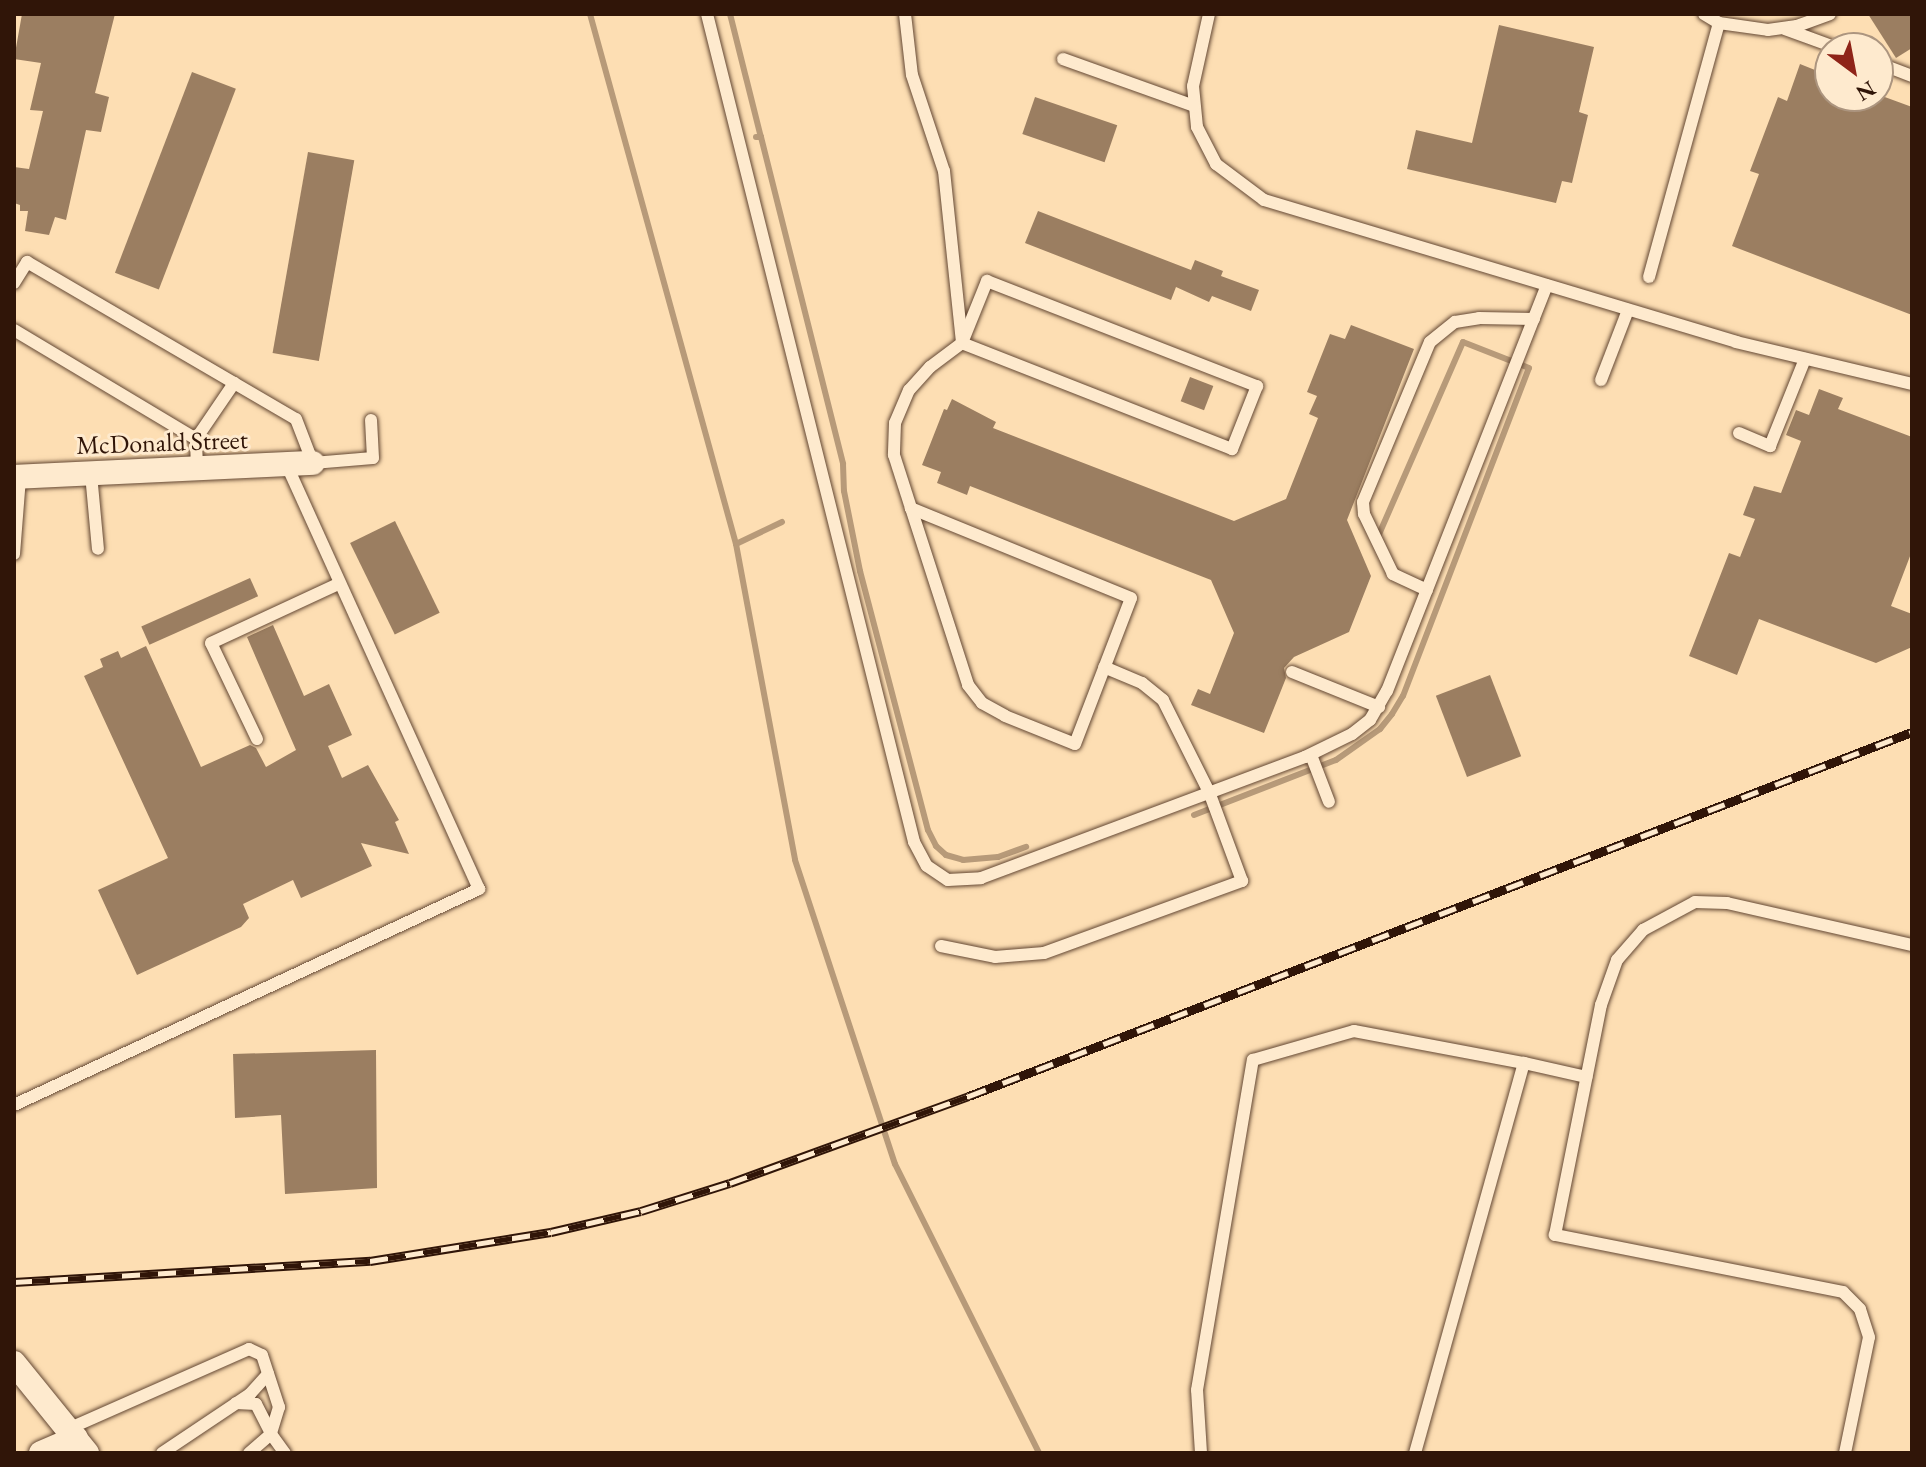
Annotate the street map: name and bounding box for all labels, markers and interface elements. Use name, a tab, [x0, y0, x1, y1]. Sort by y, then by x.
north arrow	[1814, 32, 1894, 112]
text: N	[1851, 74, 1881, 108]
street label: McDonald Street	[76, 424, 248, 462]

